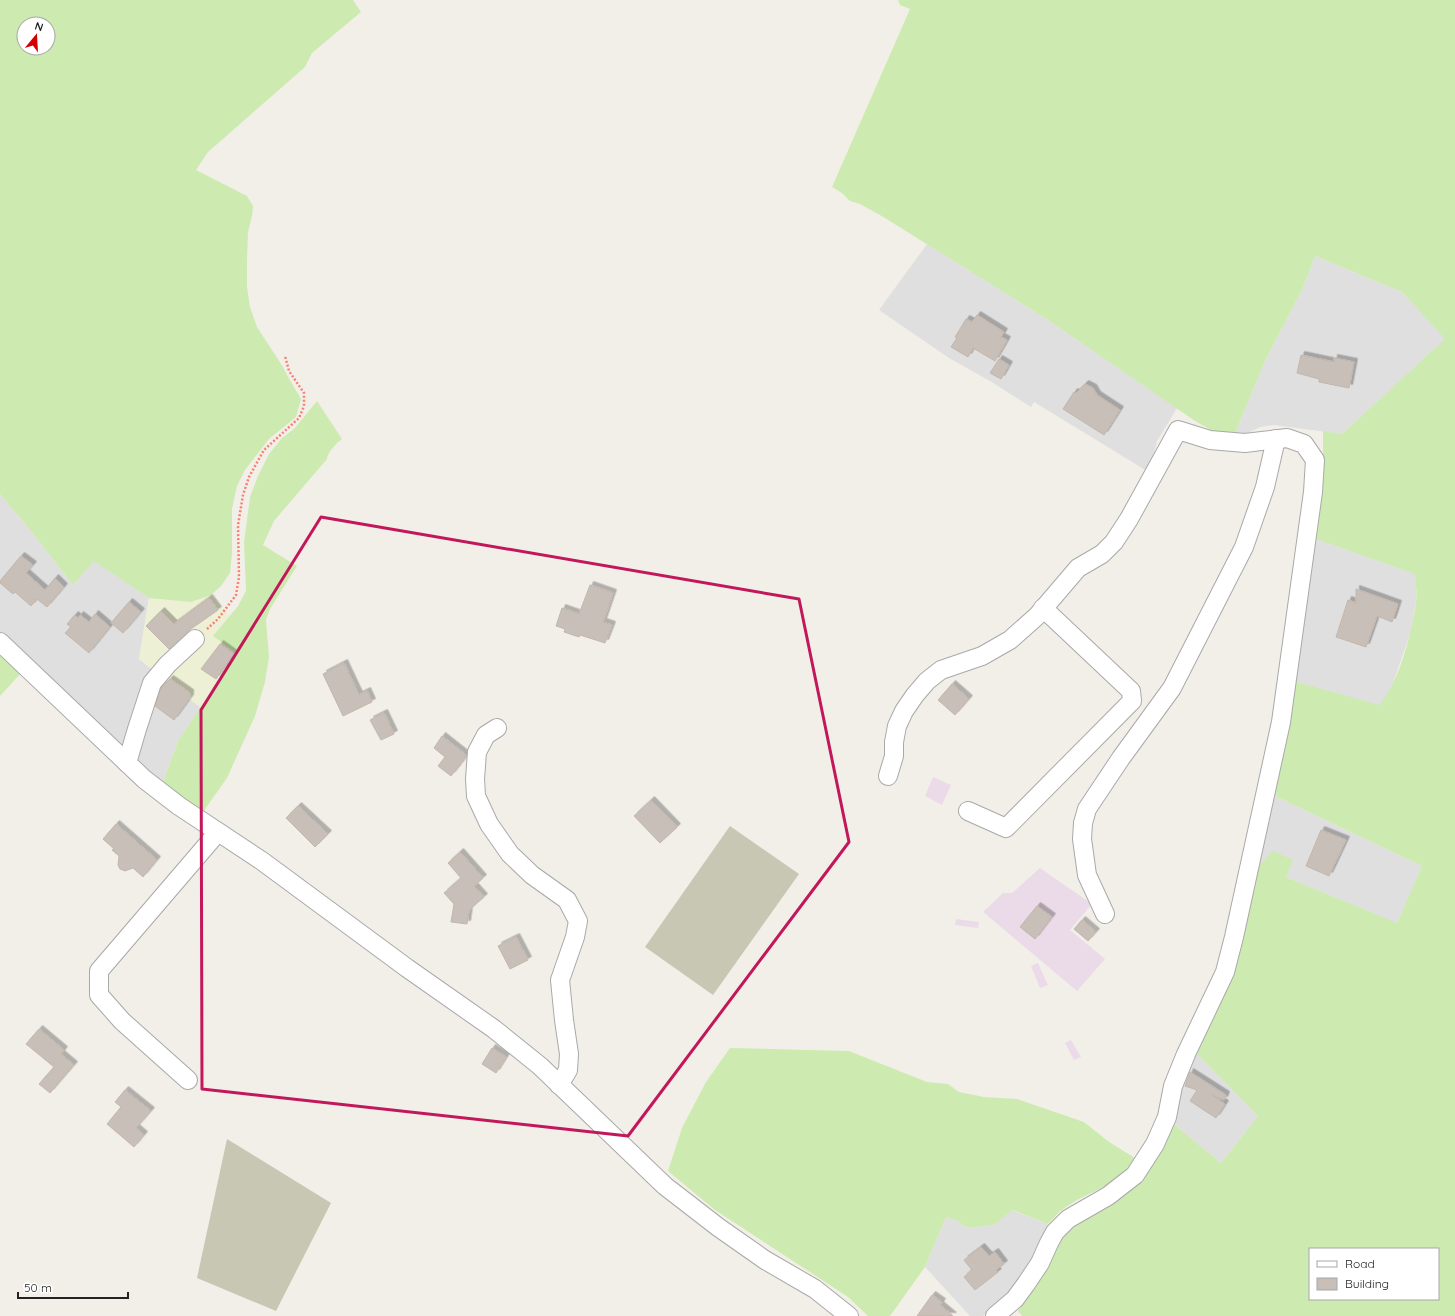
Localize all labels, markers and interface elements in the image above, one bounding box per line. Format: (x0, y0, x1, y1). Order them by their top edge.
north arrow (16, 16, 56, 56)
text: N (33, 19, 45, 34)
legend (1309, 1248, 1439, 1300)
text: Road (1345, 1256, 1375, 1271)
scale bar (18, 1274, 128, 1300)
text: Building (1345, 1276, 1389, 1291)
text: 50 m (24, 1280, 52, 1295)

